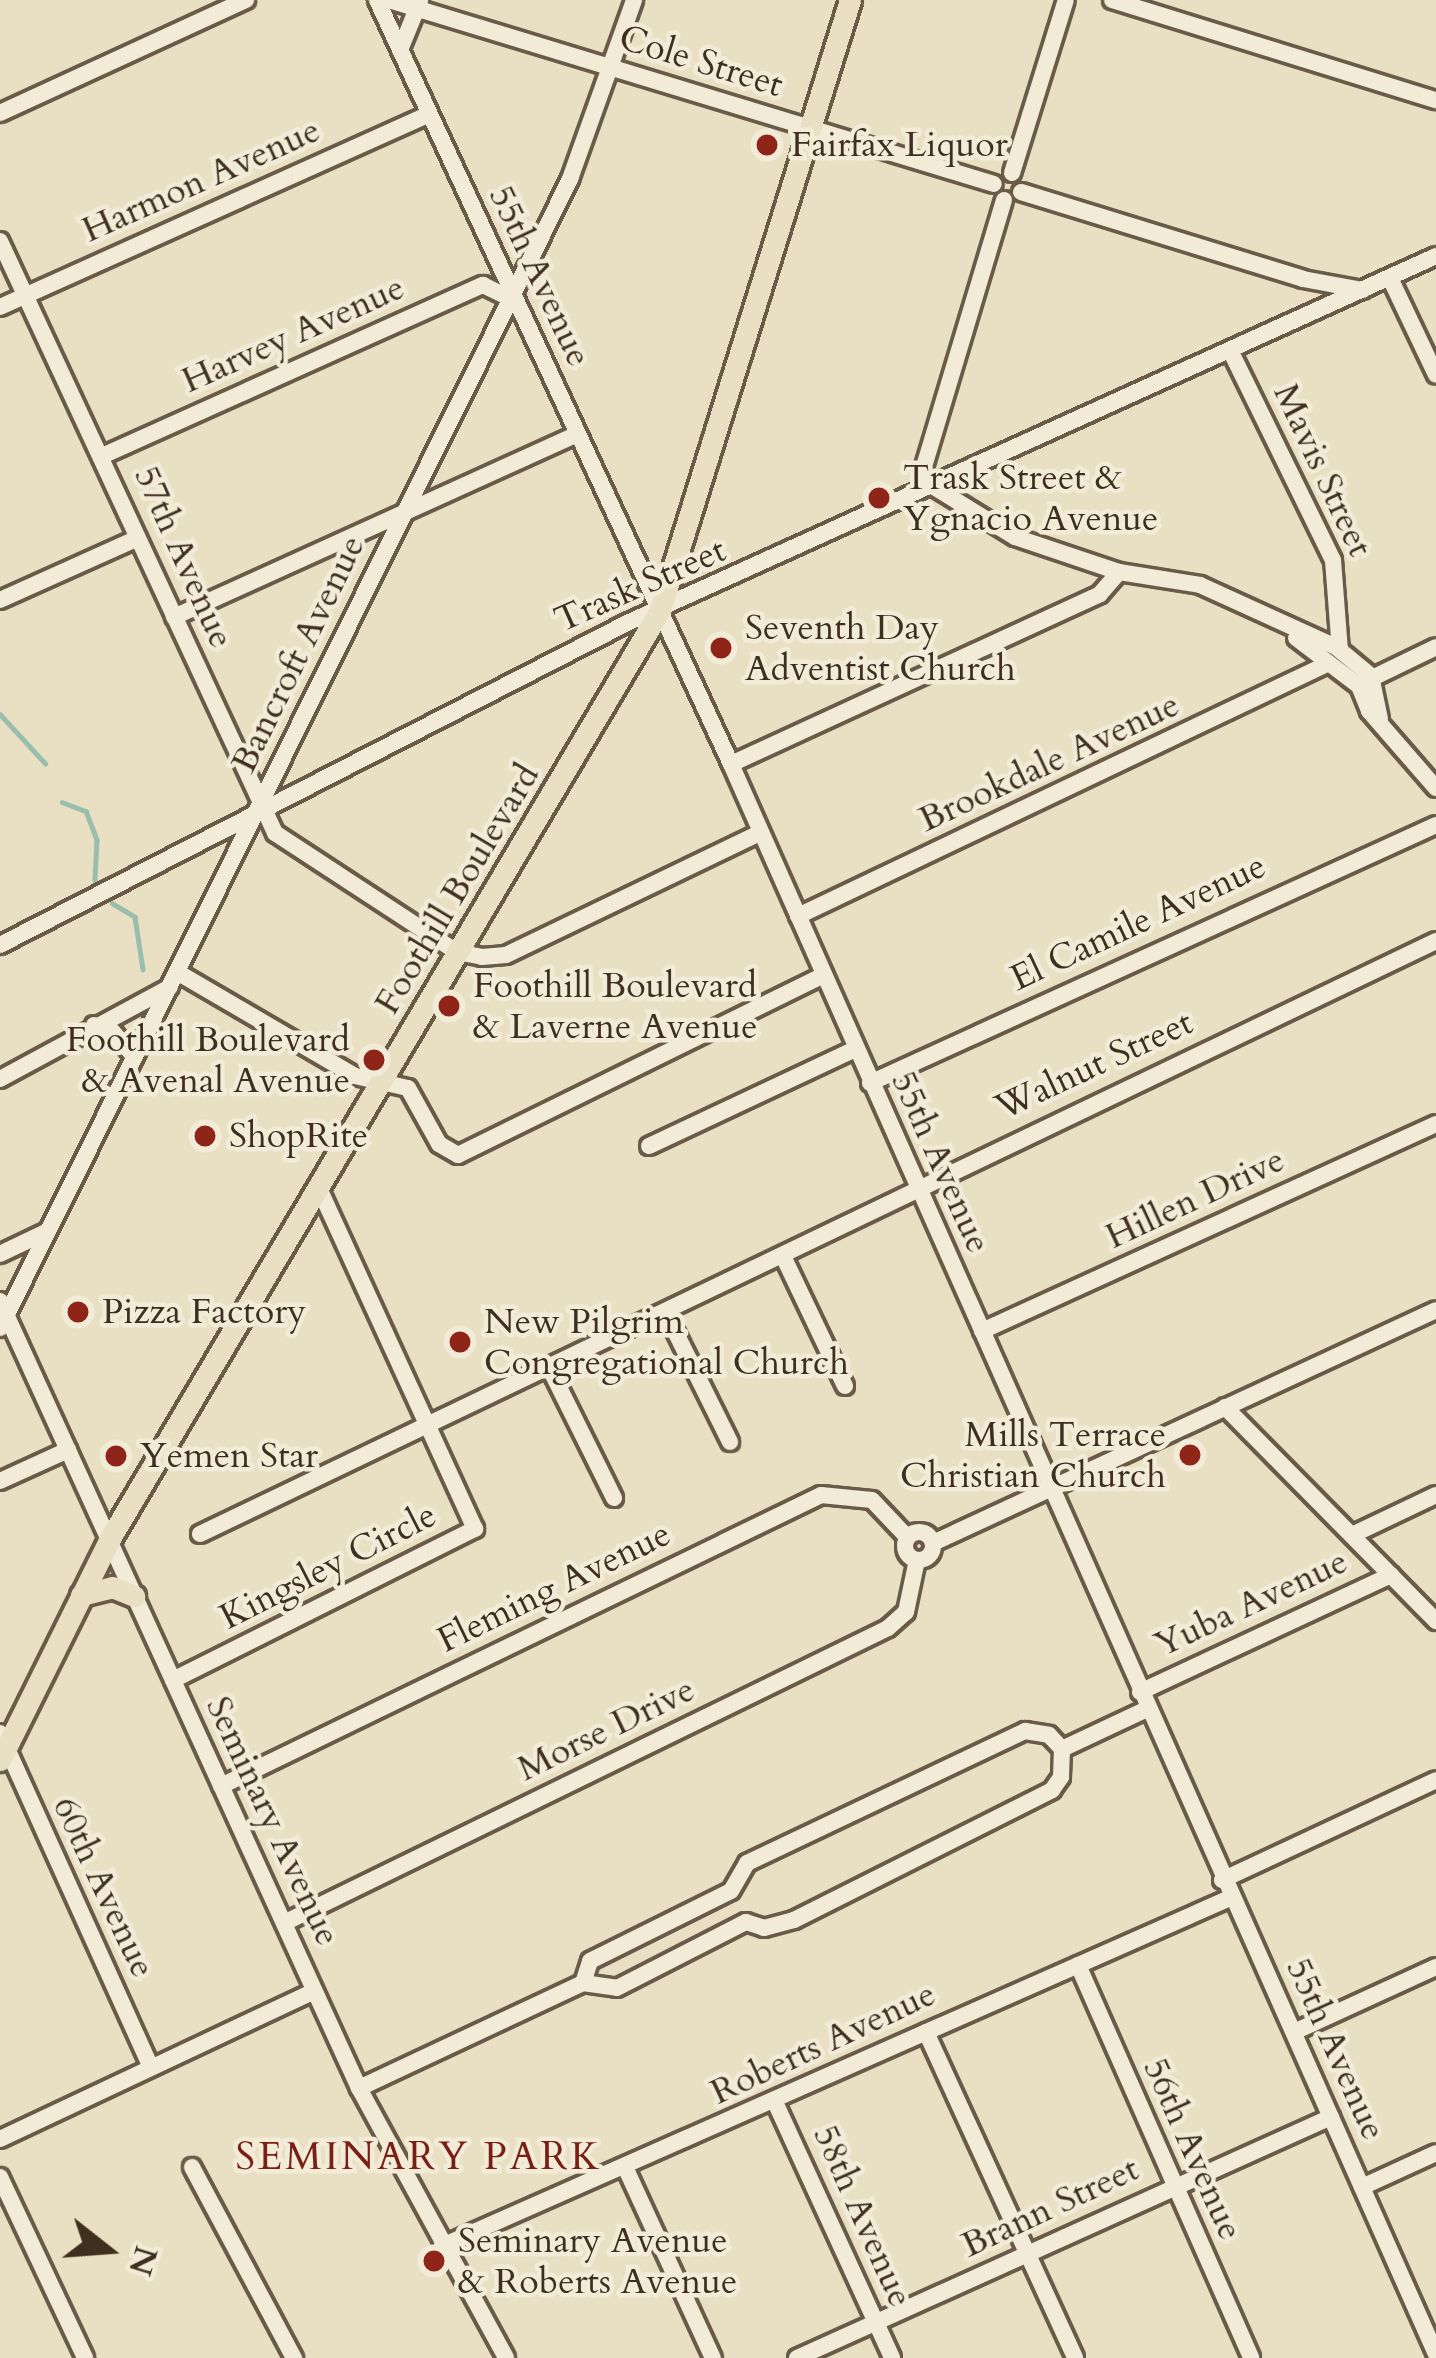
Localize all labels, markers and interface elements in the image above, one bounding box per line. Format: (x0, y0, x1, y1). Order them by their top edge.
street label: Cole Street (614, 16, 788, 106)
street label: Harmon Avenue (75, 108, 327, 252)
place label: Fairfax Liquor (791, 123, 1008, 167)
marker: Fairfax Liquor (754, 132, 780, 158)
street label: 55th Avenue (479, 179, 601, 373)
street label: Harvey Avenue (175, 266, 411, 402)
street label: Mavis Street (1264, 377, 1382, 563)
place label: Trask Street & Ygnacio Avenue (903, 455, 1158, 540)
street label: 57th Avenue (125, 459, 243, 655)
marker: Trask Street & Ygnacio Avenue (866, 485, 892, 511)
street label: Bancroft Avenue (222, 528, 374, 780)
street label: Trask Street (548, 528, 732, 642)
place label: Seventh Day Adventist Church (745, 605, 1016, 690)
marker: Seventh Day Adventist Church (708, 635, 734, 661)
street label: Brookdale Avenue (912, 683, 1186, 841)
street label: Foothill Boulevard (365, 756, 549, 1022)
street label: El Camile Avenue (1004, 844, 1272, 1000)
place label: Foothill Boulevard & Laverne Avenue (473, 963, 758, 1048)
marker: Foothill Boulevard & Laverne Avenue (436, 993, 462, 1019)
street label: Walnut Street (989, 1001, 1199, 1129)
place label: Foothill Boulevard & Avenal Avenue (66, 1017, 350, 1102)
marker: Foothill Boulevard & Avenal Avenue (361, 1047, 387, 1073)
street label: 55th Avenue (882, 1064, 1000, 1260)
place label: ShopRite (229, 1114, 368, 1158)
marker: ShopRite (192, 1123, 218, 1149)
street label: Hillen Drive (1099, 1138, 1291, 1258)
place label: Pizza Factory (102, 1290, 306, 1334)
marker: Pizza Factory (65, 1299, 91, 1325)
place label: New Pilgrim Congregational Church (484, 1299, 849, 1384)
marker: New Pilgrim Congregational Church (447, 1329, 473, 1355)
place label: Mills Terrace Christian Church (900, 1412, 1166, 1497)
place label: Yemen Star (140, 1434, 318, 1478)
marker: Mills Terrace Christian Church (1177, 1442, 1203, 1468)
marker: Yemen Star (103, 1443, 129, 1469)
street label: Kingsley Circle (213, 1493, 443, 1639)
street label: Fleming Avenue (431, 1512, 677, 1662)
street label: Yuba Avenue (1148, 1539, 1354, 1667)
street label: Morse Drive (510, 1668, 702, 1790)
street label: Seminary Avenue (196, 1690, 350, 1952)
street label: 60th Avenue (43, 1790, 165, 1984)
street label: 55th Avenue (1277, 1951, 1395, 2147)
street label: Roberts Avenue (704, 1972, 942, 2114)
street label: 56th Avenue (1134, 2051, 1252, 2247)
street label: 58th Avenue (804, 2118, 922, 2314)
district label: SEMINARY PARK (235, 2134, 603, 2180)
street label: Brann Street (955, 2147, 1145, 2267)
north arrow (48, 2190, 168, 2310)
place label: Seminary Avenue & Roberts Avenue (458, 2218, 737, 2303)
text: N (117, 2240, 169, 2281)
marker: Seminary Avenue & Roberts Avenue (421, 2248, 447, 2274)

